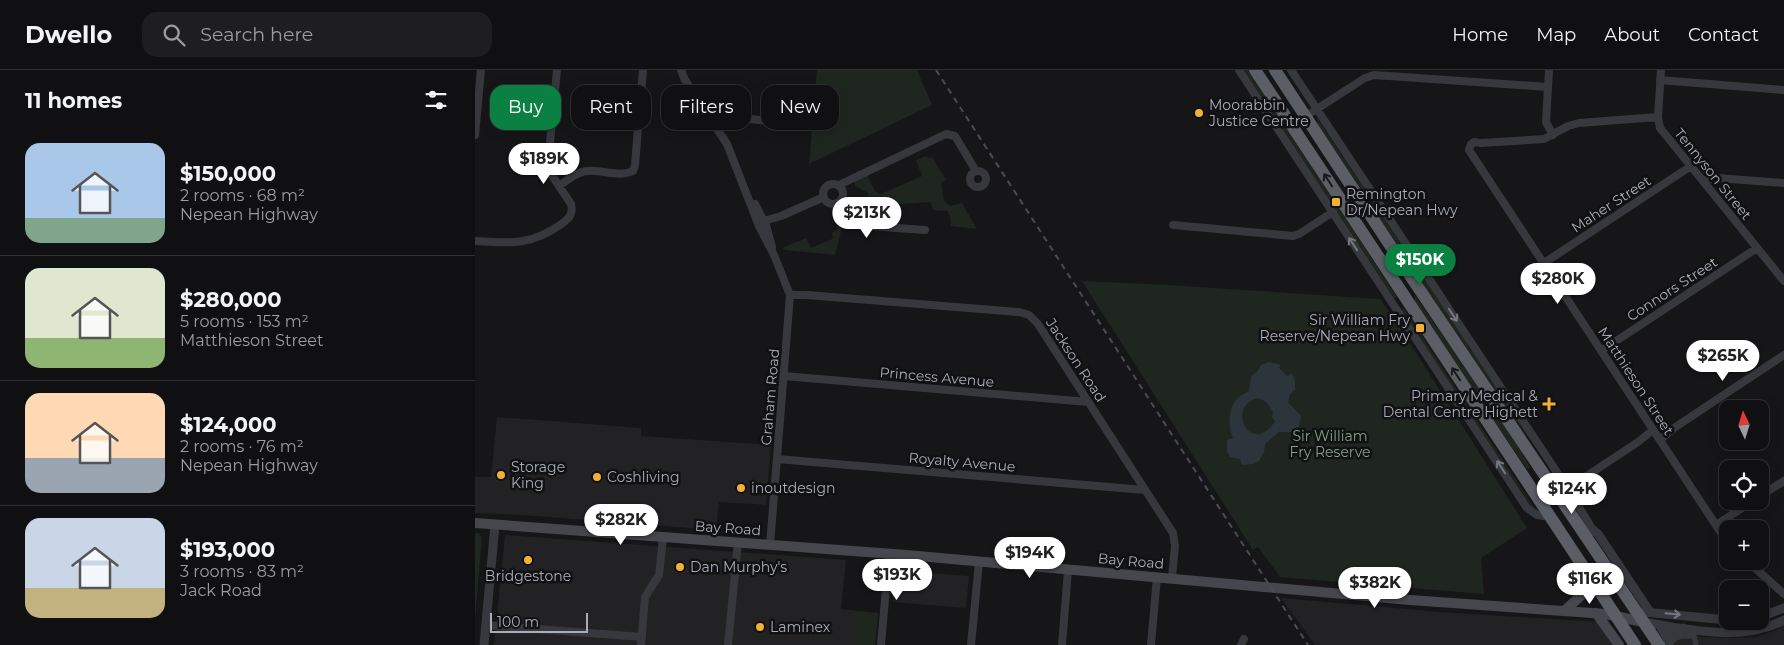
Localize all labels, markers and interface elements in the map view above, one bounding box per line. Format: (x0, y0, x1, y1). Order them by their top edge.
search box (142, 12, 492, 57)
text: Dwello (25, 20, 112, 49)
icon: search (160, 21, 188, 49)
text: Search here (200, 23, 313, 46)
text: Home (1452, 24, 1508, 46)
text: Map (1536, 24, 1576, 46)
text: About (1604, 24, 1660, 46)
text: Contact (1688, 24, 1759, 46)
chip: Buy (490, 85, 561, 130)
chip: Rent (571, 85, 651, 130)
chip: Filters (661, 85, 751, 130)
chip: New (761, 85, 839, 130)
icon: filters (422, 86, 450, 114)
text: 11 homes (25, 88, 122, 113)
place label: Moorabbin Justice Centre (1208, 96, 1309, 130)
marker: Moorabbin Justice Centre (1193, 107, 1205, 119)
street label: Tennyson Street (1670, 124, 1756, 224)
pin: $189K (509, 142, 579, 185)
text: $189K (520, 149, 568, 168)
text: $150,000 (180, 161, 276, 186)
icon: home (65, 163, 125, 223)
street label: Maher Street (1568, 171, 1654, 236)
one-way arrow (1323, 173, 1333, 187)
place label: Remington Dr/Nepean Hwy (1346, 185, 1458, 219)
text: 2 rooms · 68 m² (180, 186, 305, 205)
pin: $213K (832, 196, 902, 239)
marker: Remington Dr/Nepean Hwy (1330, 196, 1342, 208)
text: $213K (843, 203, 891, 222)
text: Nepean Highway (180, 205, 318, 224)
one-way arrow (1348, 237, 1358, 251)
pin: $150K (1385, 244, 1455, 286)
text: $150K (1396, 250, 1444, 269)
street label: Connors Street (1623, 253, 1721, 325)
pin: $280K (1523, 262, 1593, 305)
text: $280K (1532, 269, 1584, 288)
text: $280,000 (180, 287, 282, 312)
icon: home (65, 288, 125, 348)
one-way arrow (1448, 308, 1458, 322)
place label: Sir William Fry Reserve/Nepean Hwy (1260, 311, 1410, 345)
text: 5 rooms · 153 m² (180, 312, 309, 331)
street label: Jackson Road (1042, 314, 1110, 405)
marker: Sir William Fry Reserve/Nepean Hwy (1414, 322, 1426, 334)
street label: Matthieson Street (1594, 323, 1678, 439)
text: Matthieson Street (180, 331, 324, 350)
pin: $265K (1688, 340, 1758, 382)
text: $265K (1697, 346, 1749, 365)
street label: Graham Road (757, 348, 783, 446)
street label: Princess Avenue (879, 363, 995, 391)
one-way arrow (1451, 368, 1461, 382)
place label: Primary Medical & Dental Centre Highett (1383, 387, 1539, 421)
marker: Primary Medical & Dental Centre Highett (1542, 397, 1556, 411)
north arrow (1719, 400, 1769, 450)
map controls (1719, 400, 1769, 630)
text: $124,000 (180, 412, 277, 437)
icon: home (65, 413, 125, 473)
park label: Sir William Fry Reserve (1289, 427, 1371, 461)
text: 2 rooms · 76 m² (180, 437, 304, 456)
street label: Royalty Avenue (908, 448, 1016, 476)
text: Nepean Highway (180, 456, 318, 475)
place label: Storage King (511, 458, 565, 492)
one-way arrow (1496, 460, 1506, 474)
button: locate (1719, 460, 1769, 510)
place label: Coshliving (607, 468, 680, 486)
marker: Storage King (495, 469, 507, 481)
marker: Coshliving (591, 471, 603, 483)
pin: $124K (1537, 472, 1607, 515)
place label: inoutdesign (751, 479, 835, 497)
text: $124K (1548, 479, 1596, 498)
marker: inoutdesign (735, 482, 747, 494)
pin: $282K (586, 504, 656, 546)
text: $282K (595, 510, 647, 529)
street label: Bay Road (694, 517, 762, 539)
button: + (1719, 520, 1769, 570)
pin: $194K (995, 536, 1065, 579)
text: $193,000 (180, 537, 275, 562)
icon: home (65, 538, 125, 598)
text: $194K (1005, 543, 1055, 562)
street label: Bay Road (1097, 549, 1165, 573)
marker: Bridgestone (522, 554, 534, 566)
place label: Dan Murphy's (690, 558, 787, 576)
pin: $193K (862, 558, 932, 601)
marker: Dan Murphy's (674, 561, 686, 573)
text: 3 rooms · 83 m² (180, 562, 304, 581)
pin: $116K (1555, 562, 1625, 605)
text: $193K (873, 565, 921, 584)
pin: $382K (1340, 566, 1410, 609)
place label: Bridgestone (485, 567, 571, 585)
text: $116K (1568, 569, 1612, 588)
text: $382K (1349, 573, 1401, 592)
button: − (1719, 580, 1769, 630)
text: Jack Road (180, 581, 262, 600)
scale bar (490, 610, 587, 633)
one-way arrow (1665, 610, 1681, 619)
text: 100 m (497, 613, 539, 631)
place label: Laminex (770, 618, 831, 636)
marker: Laminex (754, 621, 766, 633)

